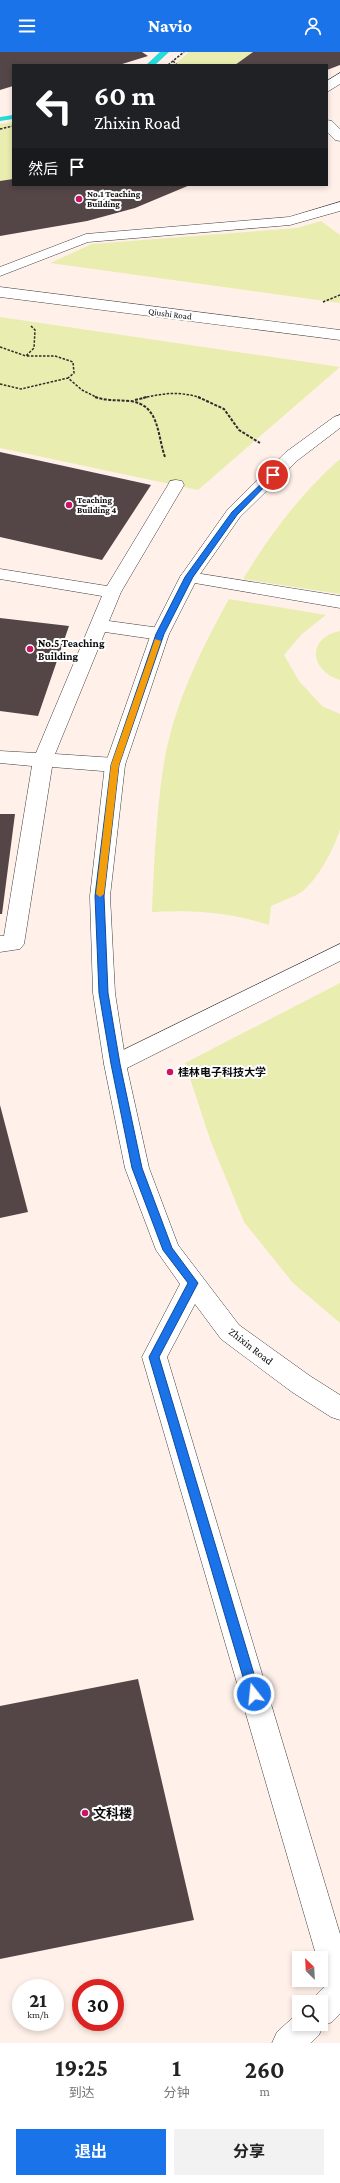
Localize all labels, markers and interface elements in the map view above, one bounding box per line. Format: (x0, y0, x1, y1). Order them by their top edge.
icon: menu (16, 15, 38, 37)
icon: person (302, 15, 324, 37)
text: Navio (148, 16, 192, 36)
icon: left (28, 80, 80, 132)
text: 60 m (94, 80, 155, 111)
text: Zhixin Road (94, 113, 180, 133)
icon: arrive (66, 156, 88, 178)
text: 然后 (28, 161, 58, 177)
place label: No.1 Teaching Building (87, 189, 141, 209)
marker: No.1 Teaching Building (74, 194, 84, 204)
street label: Qiushi Road (148, 306, 193, 322)
pin (256, 458, 290, 492)
icon: arrive (262, 464, 284, 486)
place label: Teaching Building 4 (77, 495, 117, 515)
marker: Teaching Building 4 (64, 500, 74, 510)
place label: No.5 Teaching Building (38, 637, 105, 662)
marker: No.5 Teaching Building (25, 644, 35, 654)
place label: 桂林电子科技大学 (178, 1066, 266, 1078)
marker: 桂林电子科技大学 (165, 1067, 175, 1077)
street label: Zhixin Road (226, 1325, 276, 1367)
position arrow (233, 1673, 275, 1715)
place label: 文科楼 (93, 1806, 132, 1821)
marker: 文科楼 (80, 1808, 90, 1818)
north arrow (292, 1951, 328, 1987)
map controls (292, 1951, 328, 2031)
speed limit sign: 30 (72, 1979, 124, 2031)
text: 21 (29, 1989, 47, 2011)
button: search (292, 1995, 328, 2031)
text: km/h (27, 2009, 49, 2020)
text: 19:25 (55, 2054, 108, 2081)
text: 1 (172, 2054, 181, 2081)
text: 260 (245, 2056, 285, 2083)
text: m (259, 2084, 270, 2099)
text: 到达 (69, 2085, 95, 2100)
text: 分钟 (163, 2085, 189, 2100)
button: 退出 (16, 2129, 166, 2175)
button: 分享 (174, 2129, 324, 2175)

